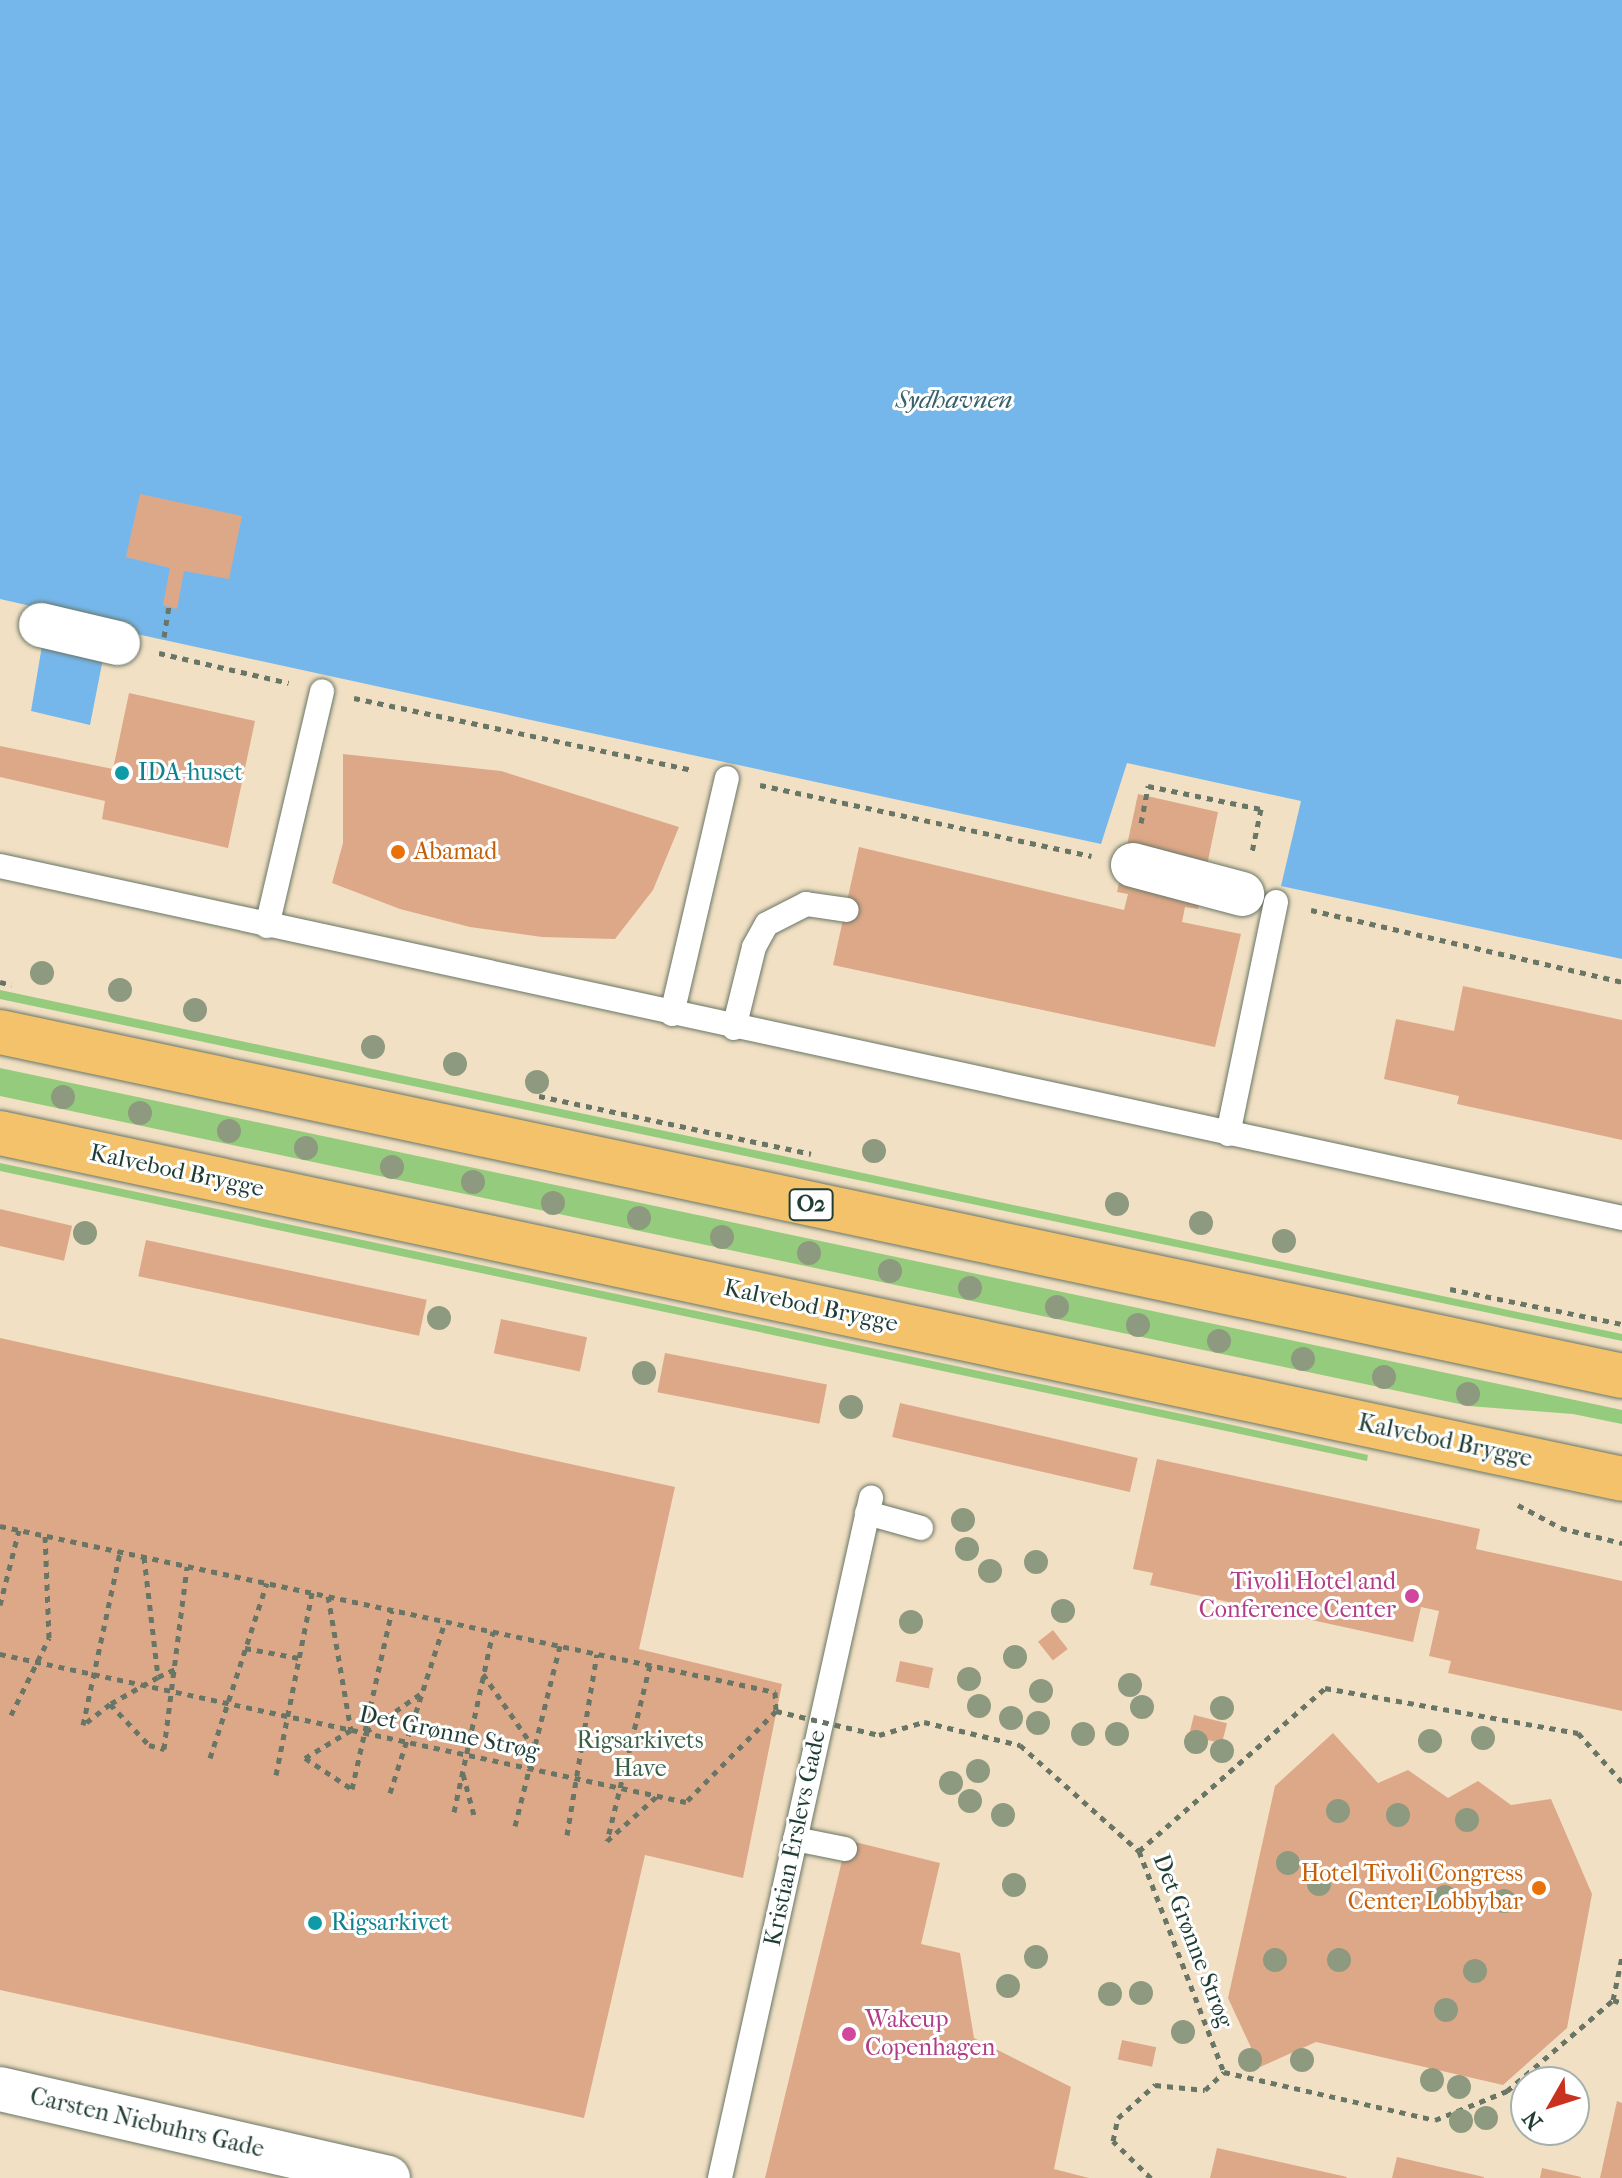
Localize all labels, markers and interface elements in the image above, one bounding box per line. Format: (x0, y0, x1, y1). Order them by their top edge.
water label: Sydhavnen (895, 384, 1013, 416)
place label: IDA-huset (138, 759, 243, 787)
marker: IDA-huset (113, 764, 131, 782)
place label: Abamad (414, 838, 497, 866)
marker: Abamad (389, 843, 407, 861)
street label: Kalvebod Brygge (87, 1138, 267, 1204)
road number: O2 (787, 1187, 835, 1223)
street label: Kalvebod Brygge (721, 1273, 901, 1339)
street label: Kalvebod Brygge (1355, 1408, 1535, 1474)
place label: Tivoli Hotel and Conference Center (1199, 1568, 1396, 1624)
marker: Tivoli Hotel and Conference Center (1403, 1587, 1421, 1605)
street label: Det Grønne Strøg (356, 1700, 542, 1766)
park label: Rigsarkivets Have (576, 1727, 704, 1783)
street label: Kristian Erslevs Gade (758, 1727, 832, 1949)
street label: Det Grønne Strøg (1147, 1850, 1239, 2032)
place label: Hotel Tivoli Congress Center Lobbybar (1301, 1860, 1523, 1916)
marker: Hotel Tivoli Congress Center Lobbybar (1530, 1879, 1548, 1897)
place label: Rigsarkivet (331, 1909, 449, 1937)
marker: Rigsarkivet (306, 1914, 324, 1932)
place label: Wakeup Copenhagen (865, 2006, 995, 2062)
marker: Wakeup Copenhagen (840, 2025, 858, 2043)
north arrow (1510, 2066, 1590, 2146)
street label: Carsten Niebuhrs Gade (27, 2082, 267, 2164)
text: N (1518, 2105, 1548, 2135)

